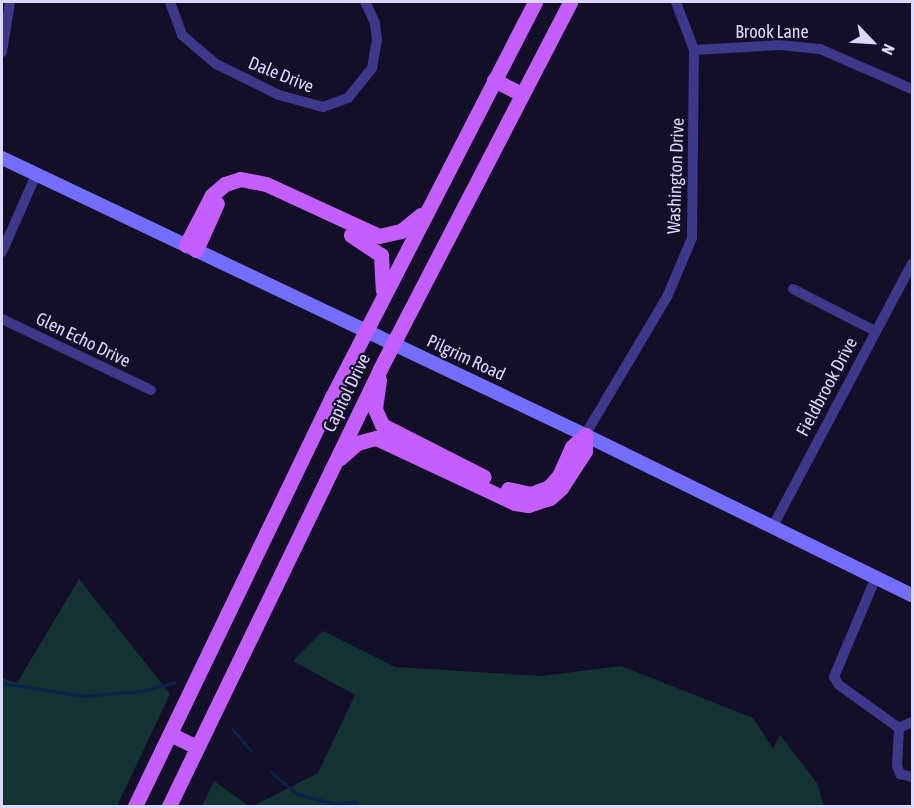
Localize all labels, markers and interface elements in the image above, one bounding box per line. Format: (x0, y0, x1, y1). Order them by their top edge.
north arrow (842, 12, 902, 72)
street label: Brook Lane (735, 21, 809, 43)
text: N (878, 42, 898, 58)
street label: Dale Drive (245, 52, 317, 98)
street label: Washington Drive (663, 118, 689, 234)
street label: Glen Echo Drive (32, 308, 134, 372)
street label: Pilgrim Road (423, 330, 509, 386)
street label: Fieldbrook Drive (792, 334, 862, 440)
street label: Capitol Drive (319, 350, 375, 436)

